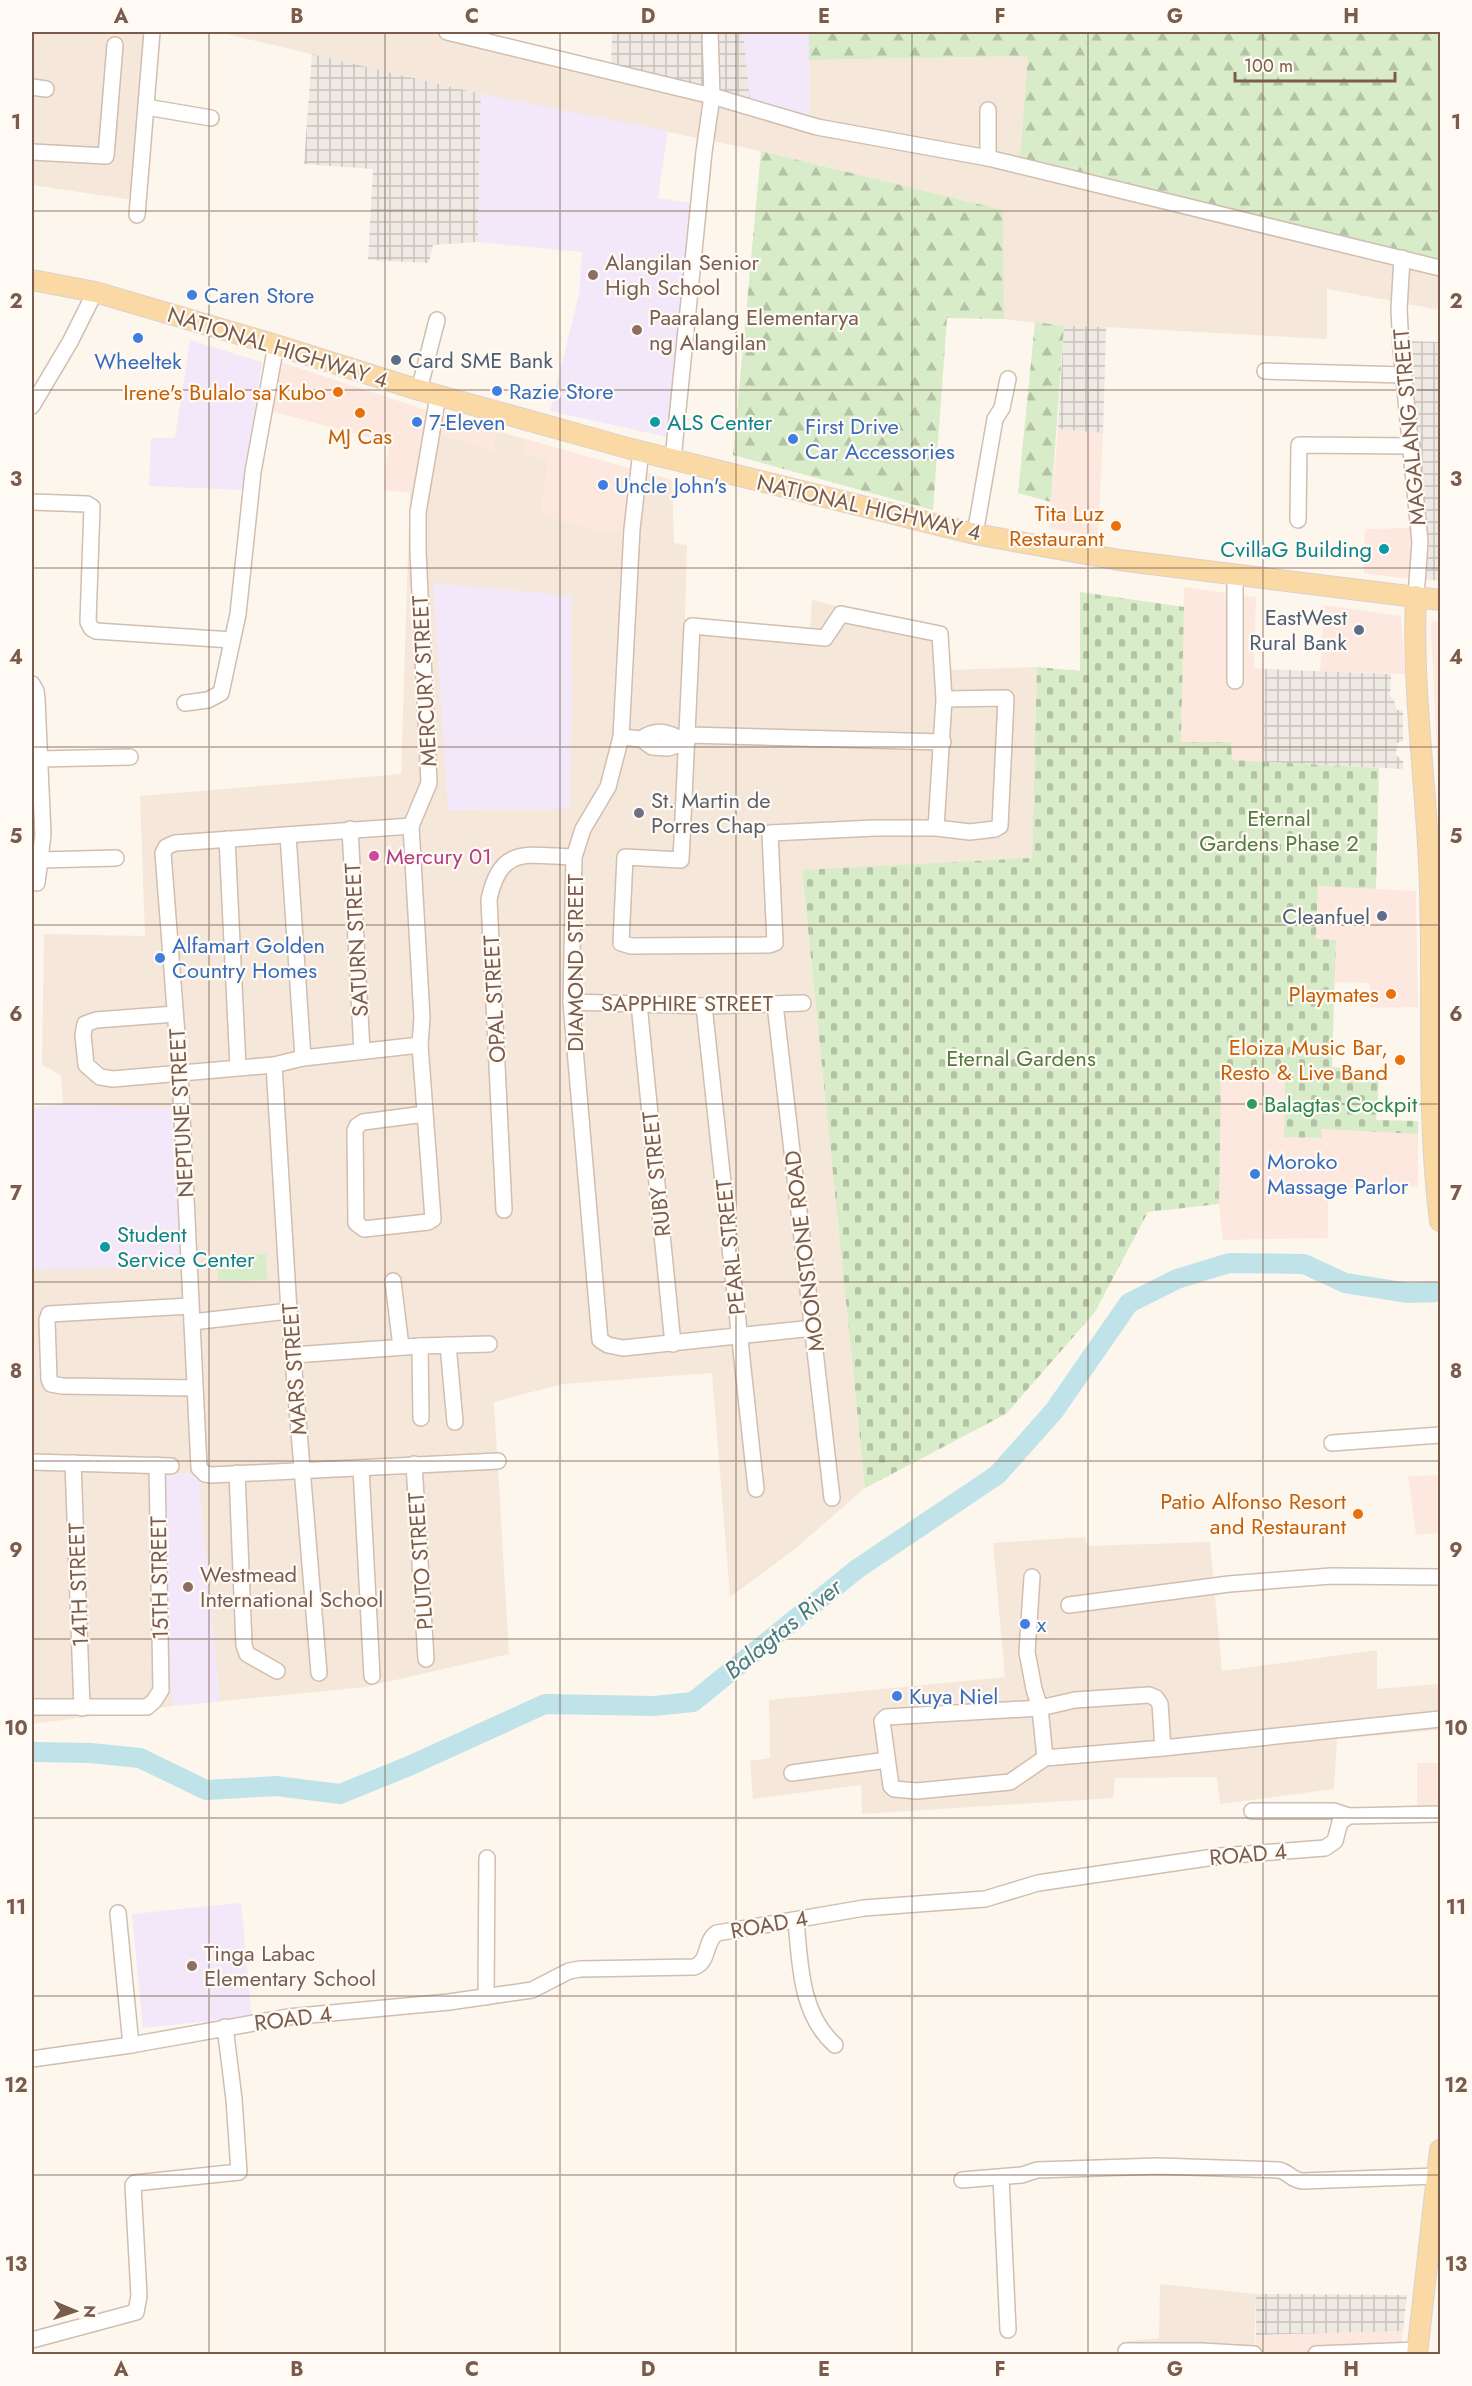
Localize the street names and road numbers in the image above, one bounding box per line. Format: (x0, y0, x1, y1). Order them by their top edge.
street label: NATIONAL HIGHWAY 4 (164, 298, 392, 396)
street label: MAGALANG STREET (1384, 327, 1434, 527)
street label: NATIONAL HIGHWAY 4 (754, 466, 984, 548)
street label: MERCURY STREET (403, 594, 444, 767)
street label: SATURN STREET (336, 861, 376, 1018)
street label: DIAMOND STREET (559, 873, 591, 1052)
street label: OPAL STREET (475, 934, 513, 1064)
street label: SAPPHIRE STREET (601, 987, 774, 1019)
street label: NEPTUNE STREET (161, 1027, 201, 1198)
street label: RUBY STREET (633, 1109, 678, 1238)
street label: MOONSTONE ROAD (776, 1149, 832, 1353)
street label: PEARL STREET (707, 1177, 753, 1317)
street label: MARS STREET (273, 1301, 315, 1436)
street label: PLUTO STREET (399, 1490, 441, 1631)
street label: 15TH STREET (142, 1515, 176, 1640)
street label: 14TH STREET (60, 1522, 96, 1648)
street label: ROAD 4 (1208, 1835, 1288, 1873)
street label: ROAD 4 (728, 1901, 810, 1947)
street label: ROAD 4 (252, 1997, 334, 2039)

